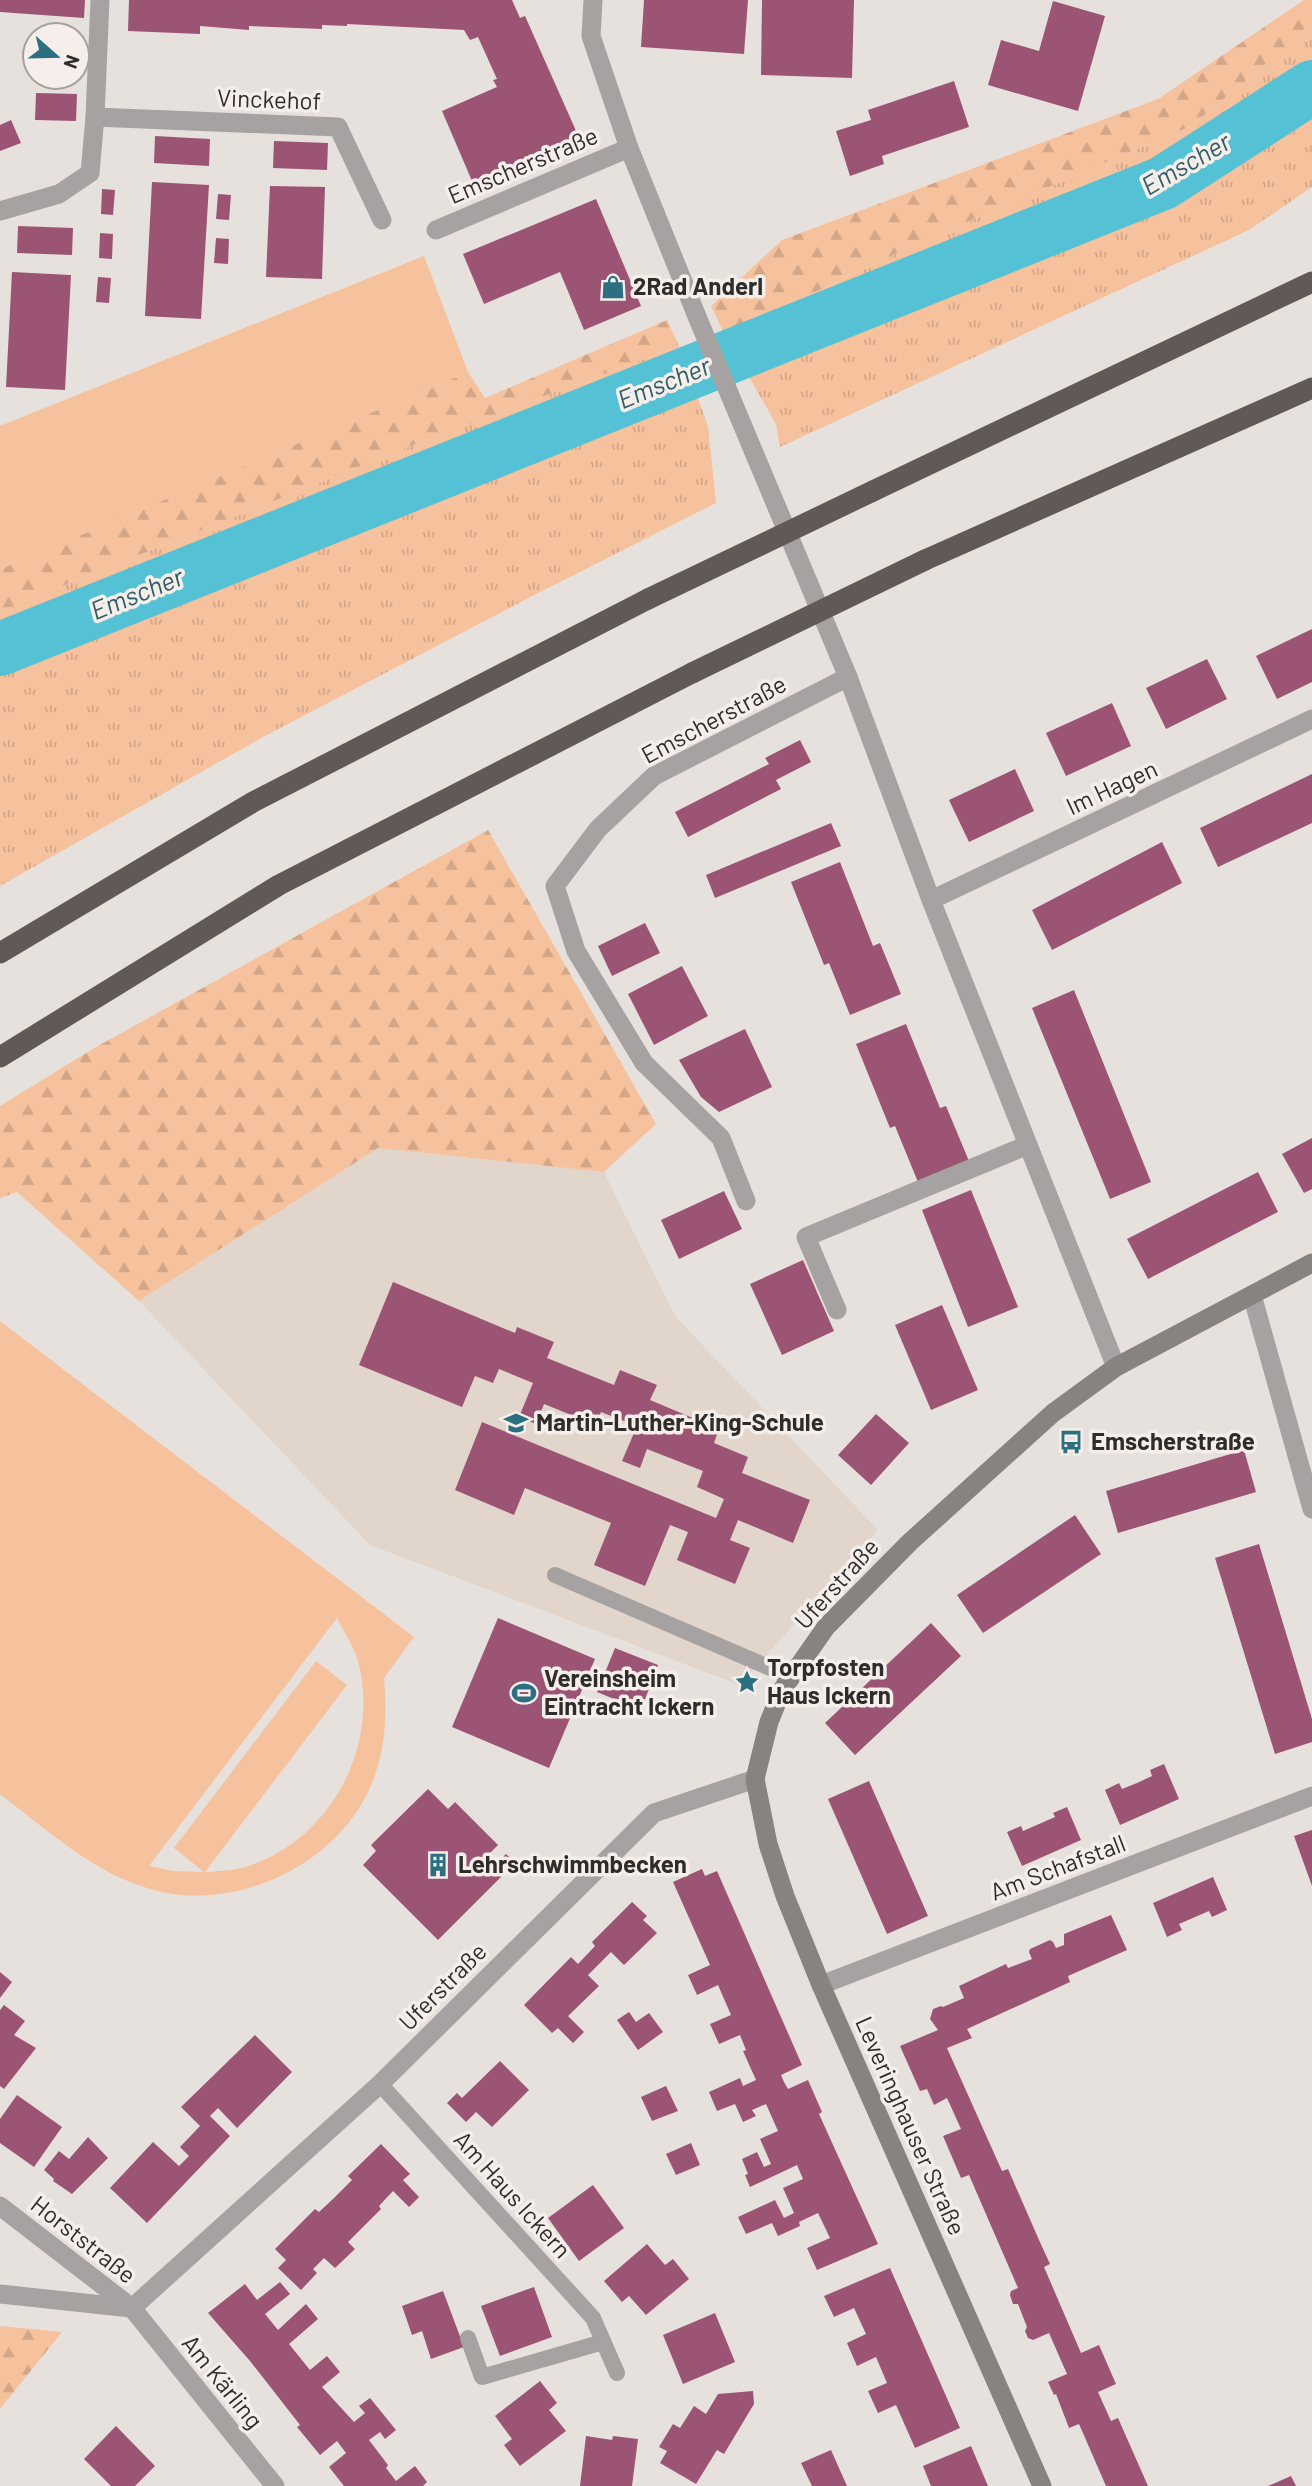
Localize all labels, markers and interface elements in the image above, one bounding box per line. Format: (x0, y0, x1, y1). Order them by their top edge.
north arrow (21, 21, 91, 91)
text: N (59, 52, 85, 72)
street label: Vinckehof (217, 82, 322, 115)
street label: Emscherstraße (443, 120, 602, 209)
water label: Emscher (1135, 125, 1236, 200)
place label: 2Rad Anderl (633, 271, 763, 300)
shop icon: 2Rad Anderl (599, 273, 627, 301)
water label: Emscher (612, 349, 715, 414)
water label: Emscher (85, 560, 188, 625)
street label: Emscherstraße (636, 668, 791, 769)
street label: Im Hagen (1061, 753, 1162, 820)
place label: Martin-Luther-King-Schule (536, 1407, 824, 1436)
school or university icon: Martin-Luther-King-Schule (502, 1409, 530, 1437)
place label: Emscherstraße (1091, 1426, 1255, 1455)
bus stop icon: Emscherstraße (1057, 1428, 1085, 1456)
street label: Uferstraße (788, 1532, 884, 1634)
place label: Torpfosten Haus Ickern (767, 1652, 891, 1709)
place label: Vereinsheim Eintracht Ickern (544, 1663, 714, 1720)
place icon: Torpfosten Haus Ickern (733, 1668, 761, 1696)
sports icon: Vereinsheim Eintracht Ickern (510, 1679, 538, 1707)
street label: Am Schafstall (986, 1828, 1129, 1906)
place label: Lehrschwimmbecken (458, 1849, 687, 1878)
building icon: Lehrschwimmbecken (424, 1851, 452, 1879)
street label: Uferstraße (392, 1936, 492, 2036)
street label: Leveringhauser Straße (850, 2012, 973, 2239)
street label: Am Haus Ickern (448, 2124, 578, 2264)
street label: Horststraße (26, 2189, 142, 2289)
street label: Am Kärling (177, 2328, 270, 2434)

